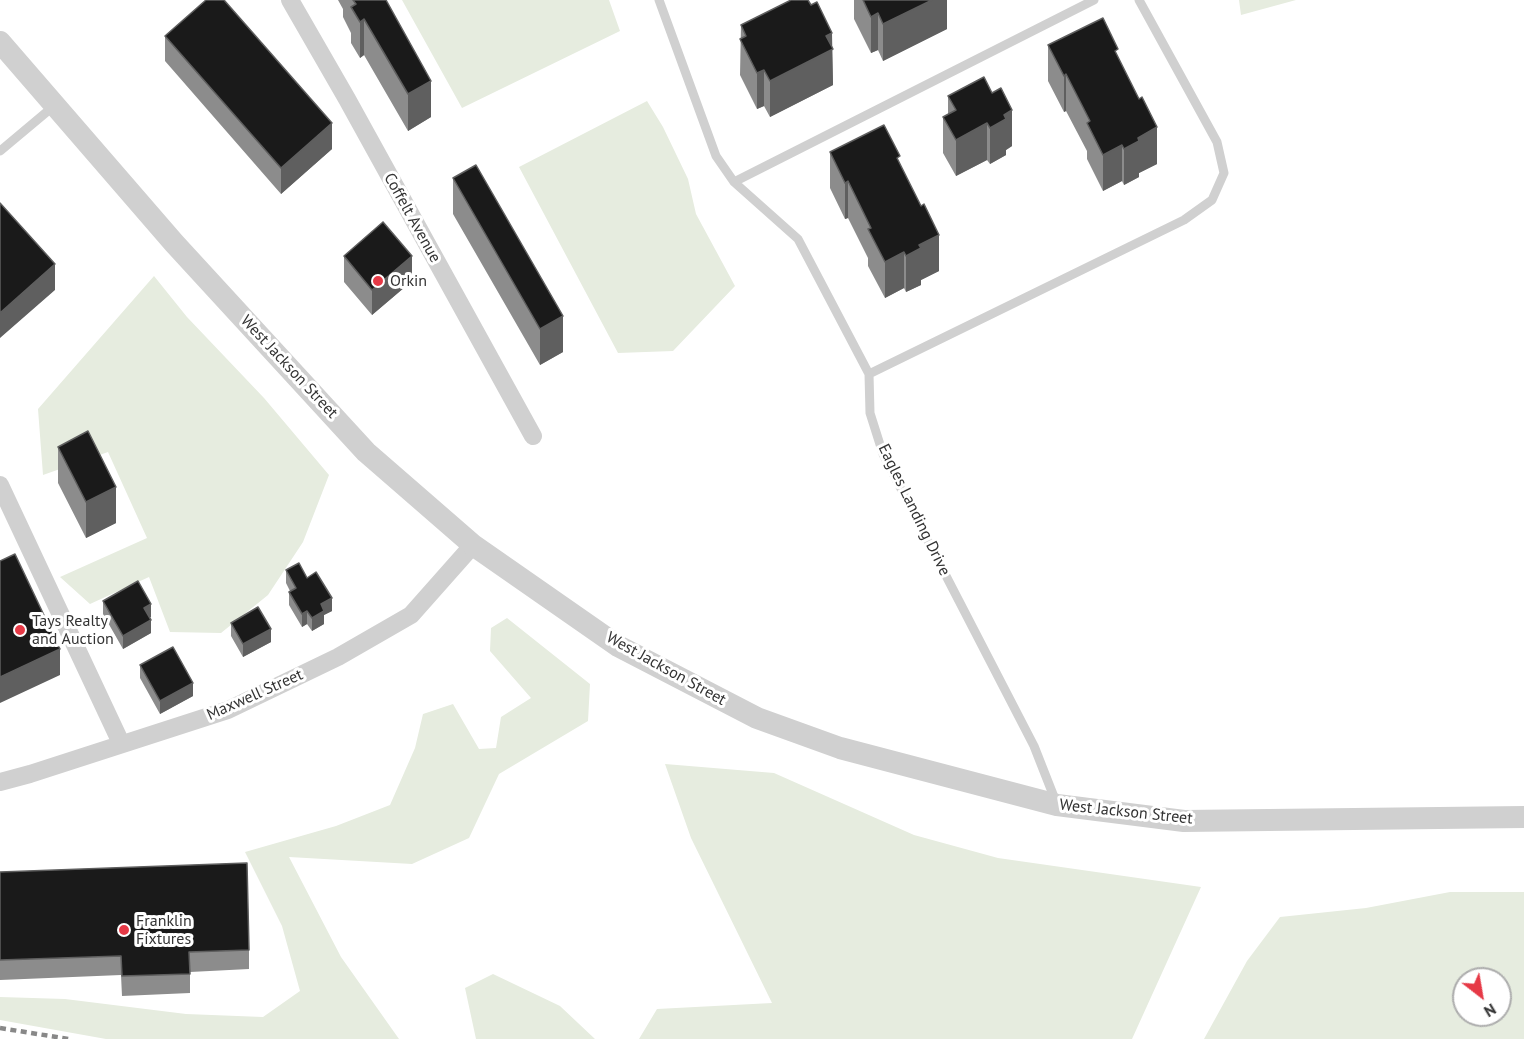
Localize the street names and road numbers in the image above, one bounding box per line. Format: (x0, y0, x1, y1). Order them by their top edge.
street label: Coffelt Avenue (379, 170, 445, 266)
street label: West Jackson Street (236, 312, 342, 422)
street label: Eagles Landing Drive (874, 441, 954, 579)
street label: West Jackson Street (603, 628, 729, 710)
street label: Maxwell Street (204, 665, 306, 725)
street label: West Jackson Street (1058, 795, 1194, 829)

